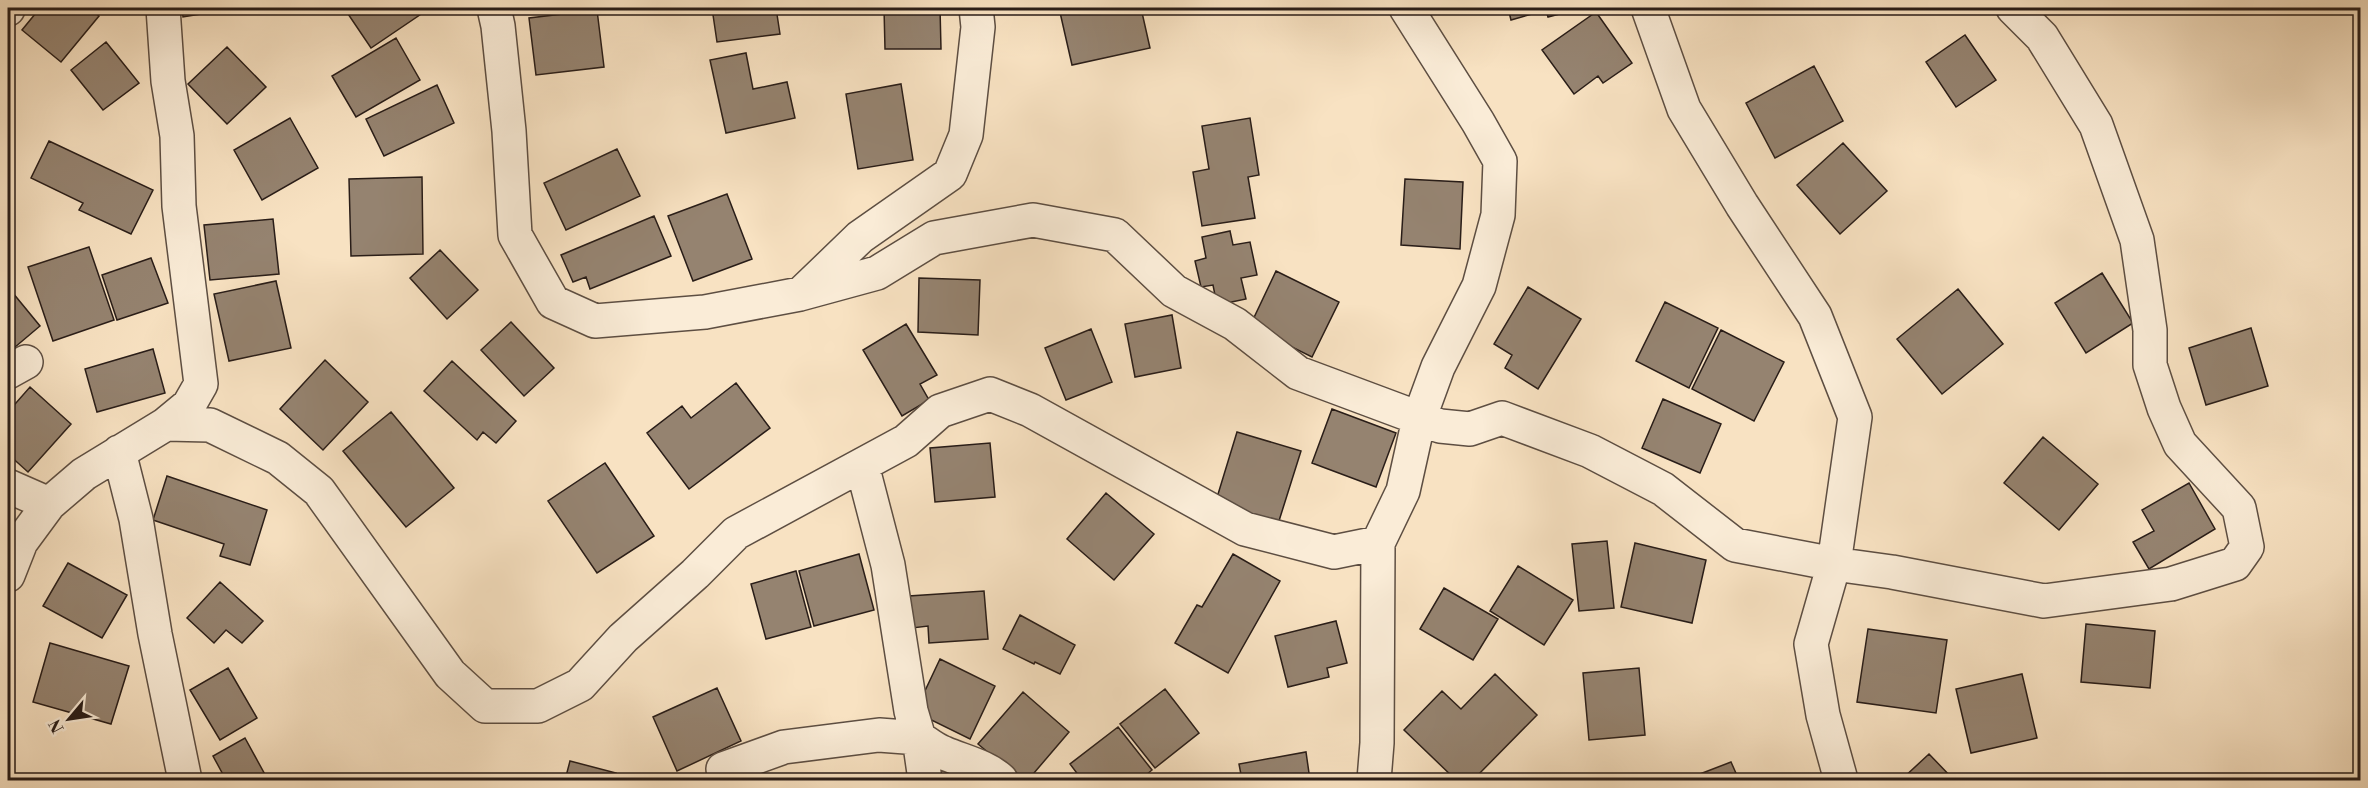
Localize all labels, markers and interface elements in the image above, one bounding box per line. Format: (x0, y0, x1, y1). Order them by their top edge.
north arrow (39, 689, 99, 749)
text: N (45, 715, 69, 736)

